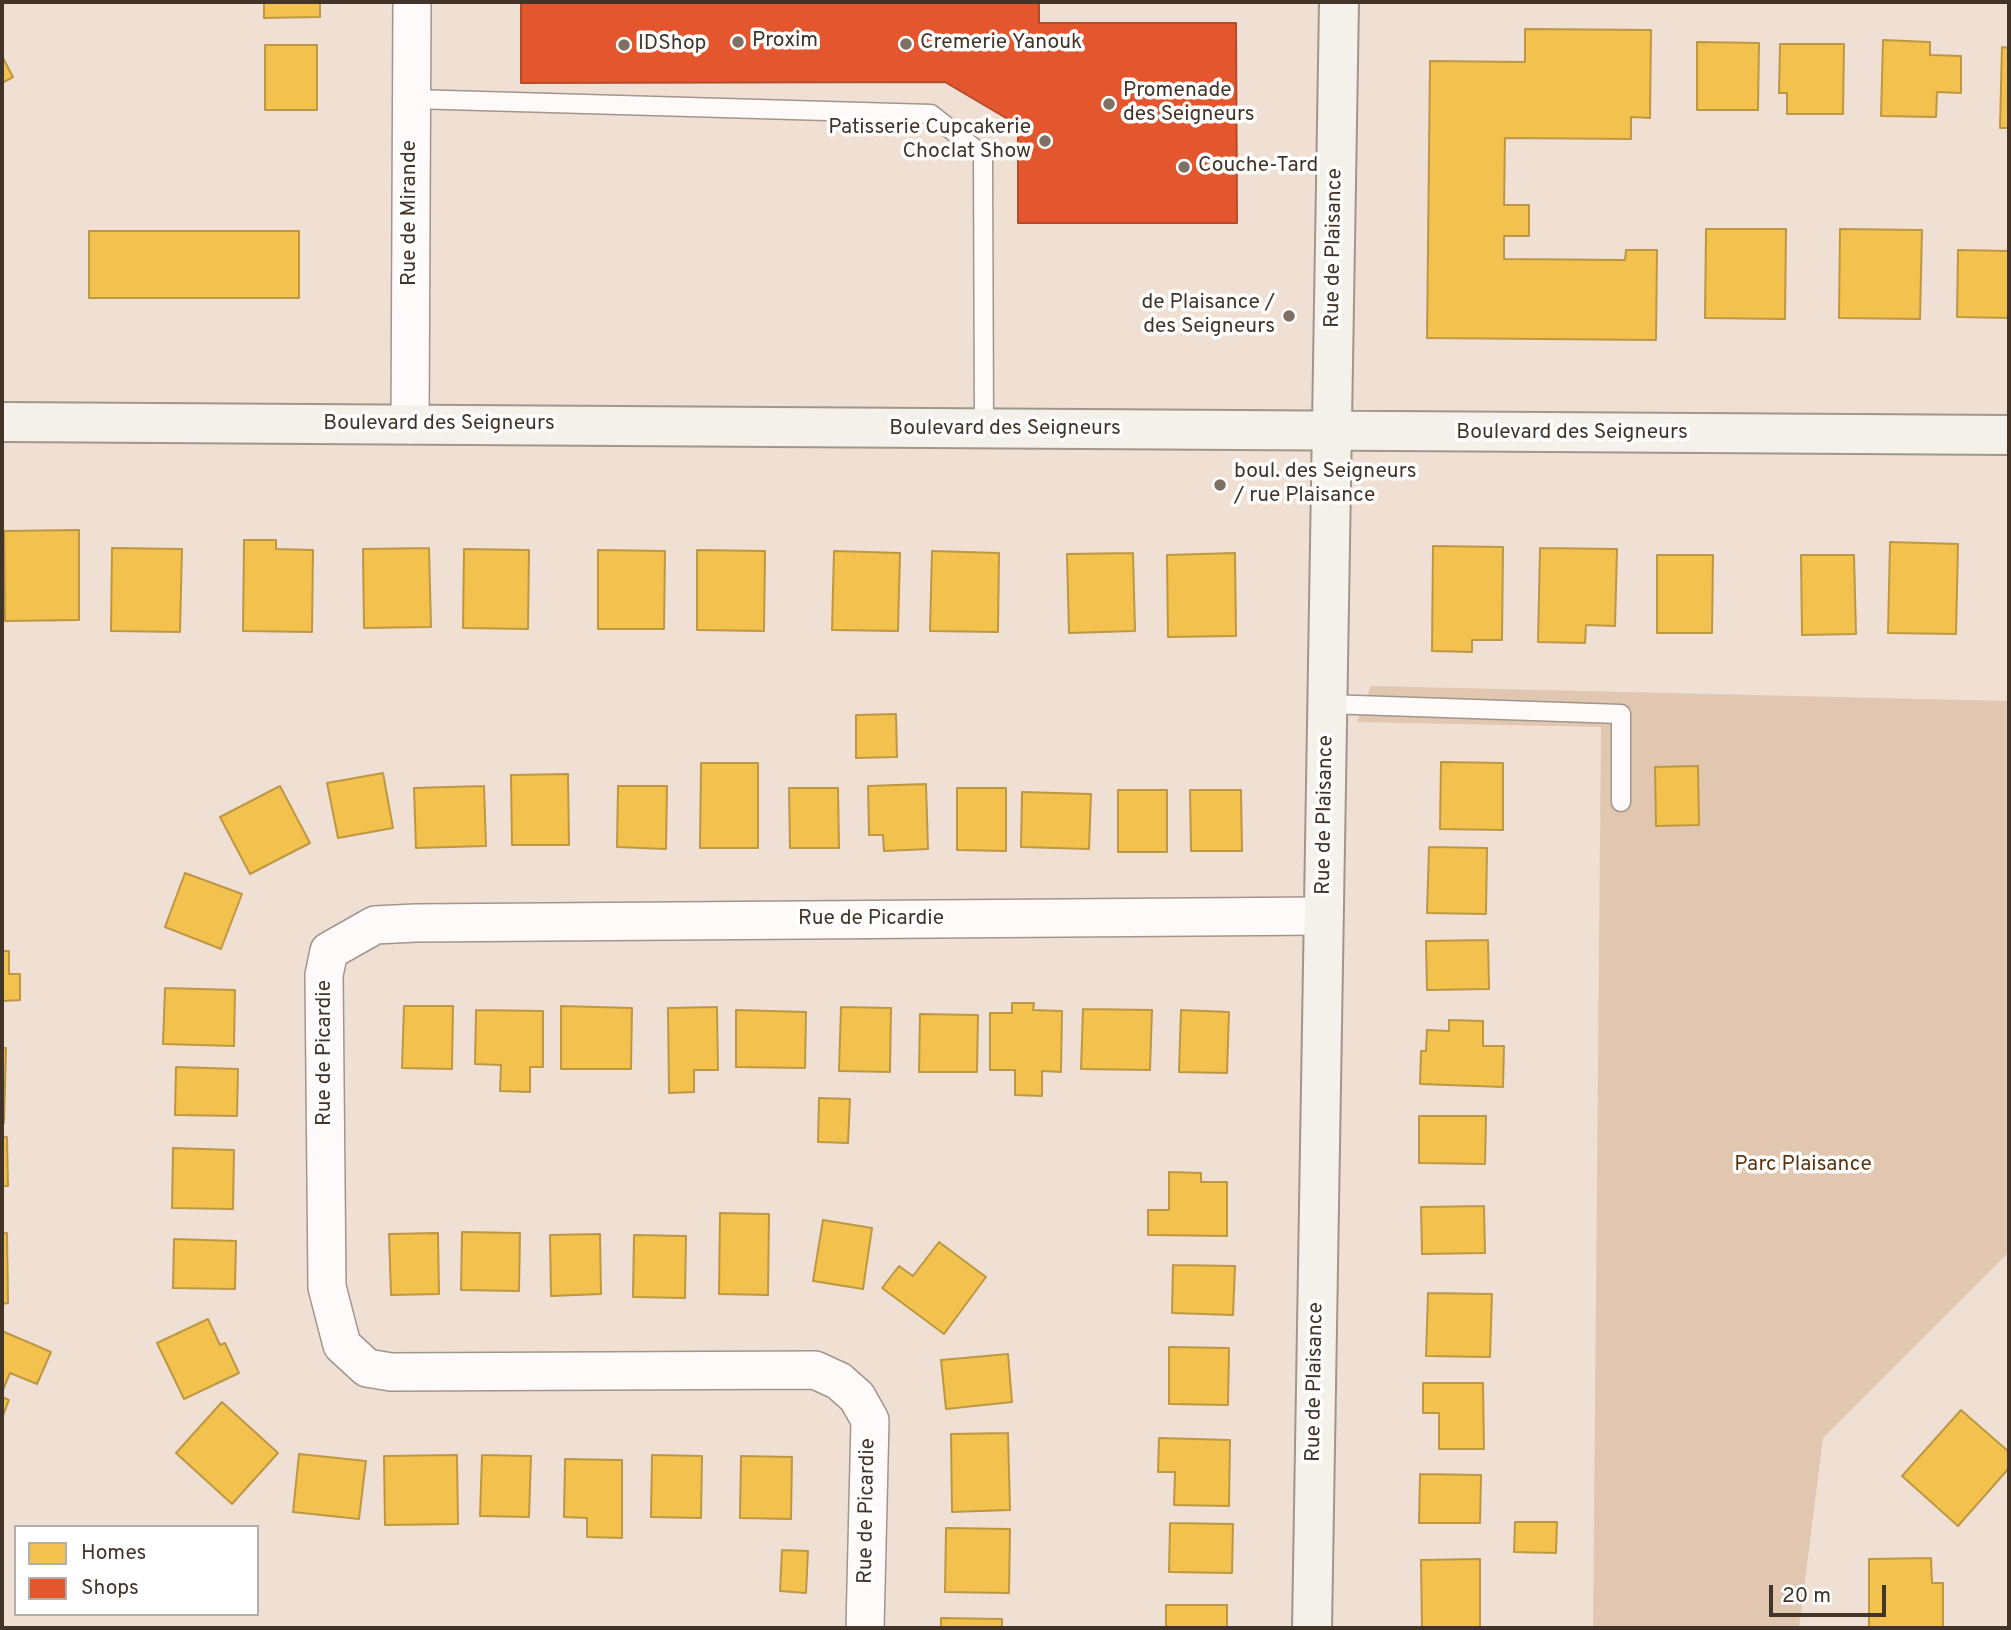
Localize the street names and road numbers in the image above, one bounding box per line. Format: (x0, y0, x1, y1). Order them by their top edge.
street label: Rue de Mirande (398, 140, 424, 286)
street label: Rue de Plaisance (1321, 168, 1349, 328)
street label: Boulevard des Seigneurs (323, 412, 555, 438)
street label: Boulevard des Seigneurs (889, 417, 1121, 443)
street label: Boulevard des Seigneurs (1456, 421, 1688, 447)
street label: Rue de Plaisance (1312, 735, 1340, 895)
street label: Rue de Picardie (798, 907, 944, 933)
street label: Rue de Picardie (313, 980, 339, 1126)
street label: Rue de Plaisance (1302, 1302, 1330, 1462)
street label: Rue de Picardie (854, 1438, 882, 1584)

